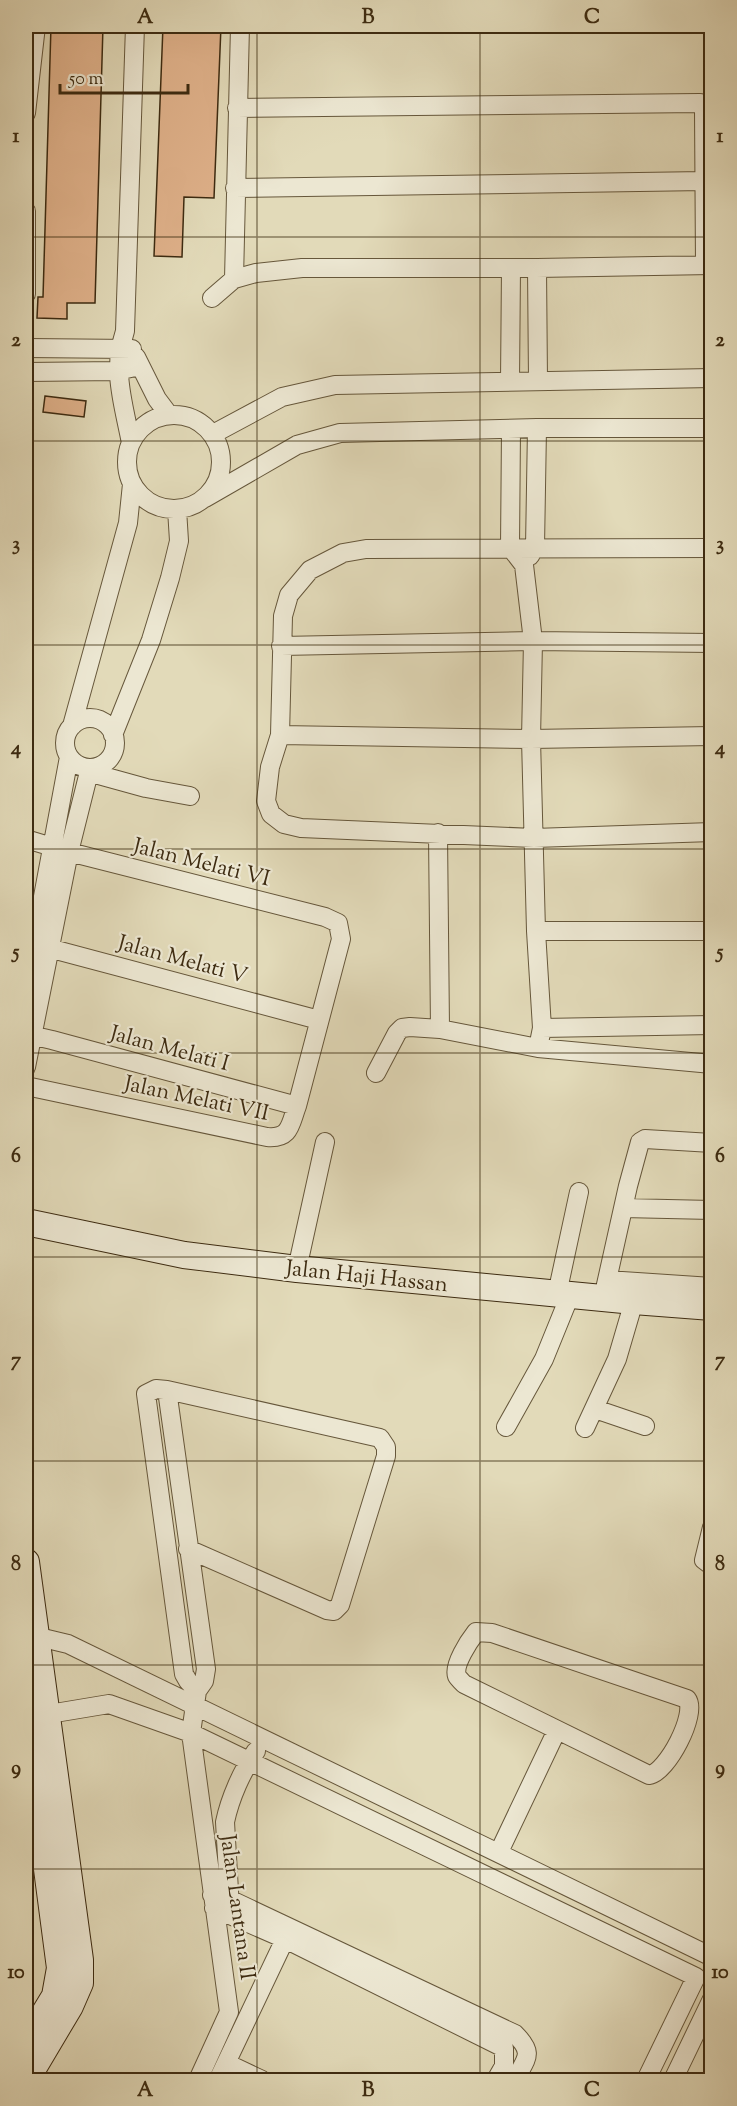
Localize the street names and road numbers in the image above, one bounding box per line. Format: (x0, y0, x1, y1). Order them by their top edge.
street label: Jalan Melati VI (129, 831, 273, 896)
street label: Jalan Melati V (113, 928, 251, 994)
street label: Jalan Melati I (105, 1018, 232, 1081)
street label: Jalan Melati VII (120, 1069, 272, 1131)
street label: Jalan Haji Hassan (283, 1253, 449, 1302)
street label: Jalan Lantana II (210, 1832, 262, 1982)

